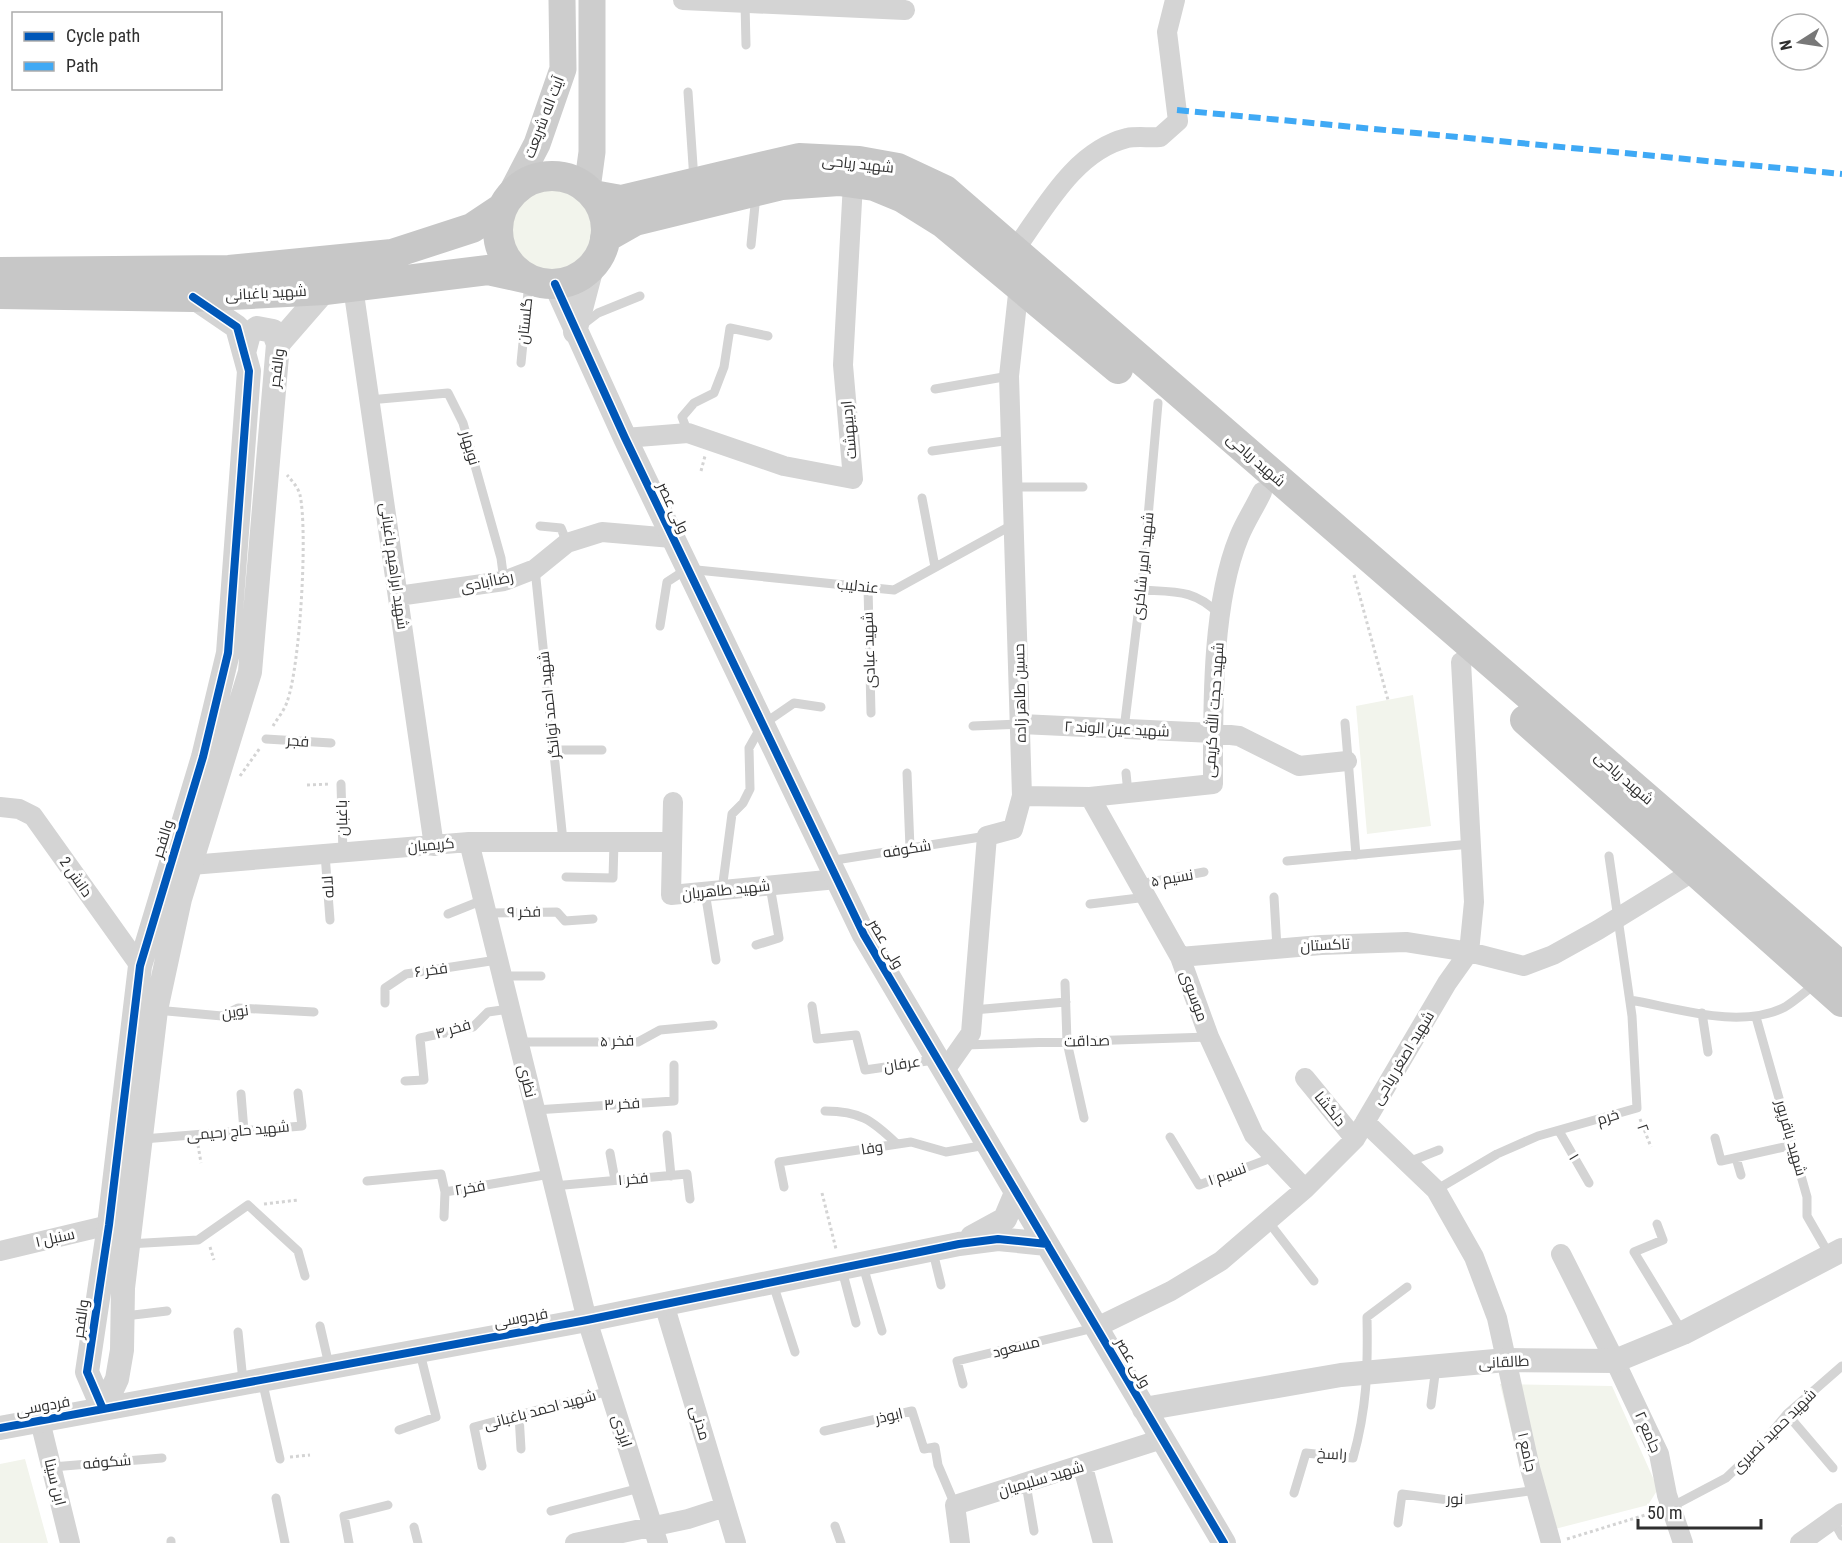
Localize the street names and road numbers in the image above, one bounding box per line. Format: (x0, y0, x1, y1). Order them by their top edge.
street label: آیت اله شریعت (520, 73, 568, 161)
street label: شهید ریاحی (821, 151, 895, 178)
street label: شهید باغبانی (225, 282, 307, 305)
street label: گلستان (514, 297, 537, 345)
street label: والفجر (266, 347, 288, 390)
street label: اردیبهشت (837, 400, 862, 460)
street label: نوبهار (455, 428, 483, 468)
street label: شهید ریاحی (1222, 430, 1289, 491)
street label: ولی عصر (652, 479, 693, 537)
street label: شهید ابراهیم باغبانی (375, 501, 412, 631)
street label: شهید امیر شاکری (1128, 511, 1159, 621)
street label: رضاآبادی (459, 568, 515, 597)
street label: عندلیب (836, 575, 880, 597)
street label: شهید عبادی (859, 611, 880, 689)
street label: شهید حجت الله کریمی (1199, 642, 1229, 778)
street label: حسین طاهر زاده (1010, 643, 1031, 743)
street label: شهید احمد توانگر (534, 650, 565, 761)
street label: شهید عین الوند ۲ (1064, 717, 1170, 742)
street label: فجر (285, 731, 310, 751)
street label: شهید ریاحی (1590, 748, 1657, 809)
street label: باغبان (333, 800, 352, 836)
street label: والفجر (148, 817, 177, 861)
street label: کریمیان (407, 834, 455, 857)
street label: شکوفه (882, 836, 932, 862)
street label: دانش 2 (55, 853, 96, 901)
street label: نسیم ۵ (1149, 865, 1195, 892)
street label: لاله (318, 875, 338, 899)
street label: شهید طاهریان (681, 876, 771, 905)
street label: فخر ۹ (507, 903, 541, 921)
street label: ولی عصر (863, 915, 907, 973)
street label: تاکستان (1300, 935, 1350, 956)
street label: فخر ۶ (413, 959, 449, 981)
street label: موسوی (1176, 968, 1211, 1024)
street label: نوین (220, 1001, 250, 1024)
street label: شهید اصغر ریاحی (1368, 1008, 1439, 1109)
street label: فخر ۴ (433, 1015, 473, 1043)
street label: فخر ۵ (600, 1031, 634, 1051)
street label: صداقت (1064, 1031, 1110, 1051)
street label: عرفان (882, 1052, 922, 1077)
street label: نظری (513, 1063, 540, 1100)
street label: دلگشا (1311, 1088, 1349, 1130)
street label: فخر ۳ (603, 1094, 641, 1114)
street label: شهید باقرپور (1770, 1097, 1810, 1178)
street label: خرم (1595, 1105, 1622, 1130)
street label: شهید حاج رحیمی (186, 1118, 290, 1146)
street label: ۲ (1633, 1121, 1653, 1135)
street label: وفا (860, 1137, 884, 1159)
street label: ۱ (1565, 1150, 1583, 1164)
street label: نسیم ۱ (1205, 1159, 1249, 1190)
street label: فخر ۱ (617, 1169, 649, 1189)
street label: فخر۲ (453, 1176, 487, 1200)
street label: سنبل ۱ (34, 1225, 77, 1252)
street label: والفجر (69, 1298, 93, 1341)
street label: فردوسی (493, 1304, 550, 1333)
street label: مسعود (991, 1332, 1041, 1362)
street label: ولی عصر (1110, 1334, 1154, 1392)
street label: طالقانی (1478, 1352, 1530, 1373)
street label: شهید حمید نصیری (1728, 1385, 1821, 1478)
street label: شهید احمد باغبانی (482, 1386, 598, 1435)
street label: فردوسی (15, 1392, 72, 1421)
street label: مدنی (685, 1404, 714, 1443)
street label: ابوذر (872, 1404, 905, 1428)
street label: جامع ۲ (1629, 1409, 1665, 1456)
street label: ایزدی (607, 1412, 636, 1450)
street label: جامع ۱ (1512, 1431, 1540, 1474)
street label: راسخ (1317, 1444, 1347, 1466)
street label: شکوفه (82, 1451, 132, 1473)
street label: ابن سینا (40, 1457, 69, 1508)
street label: شهید سلیمیان (996, 1457, 1086, 1502)
street label: نور (1446, 1490, 1463, 1508)

